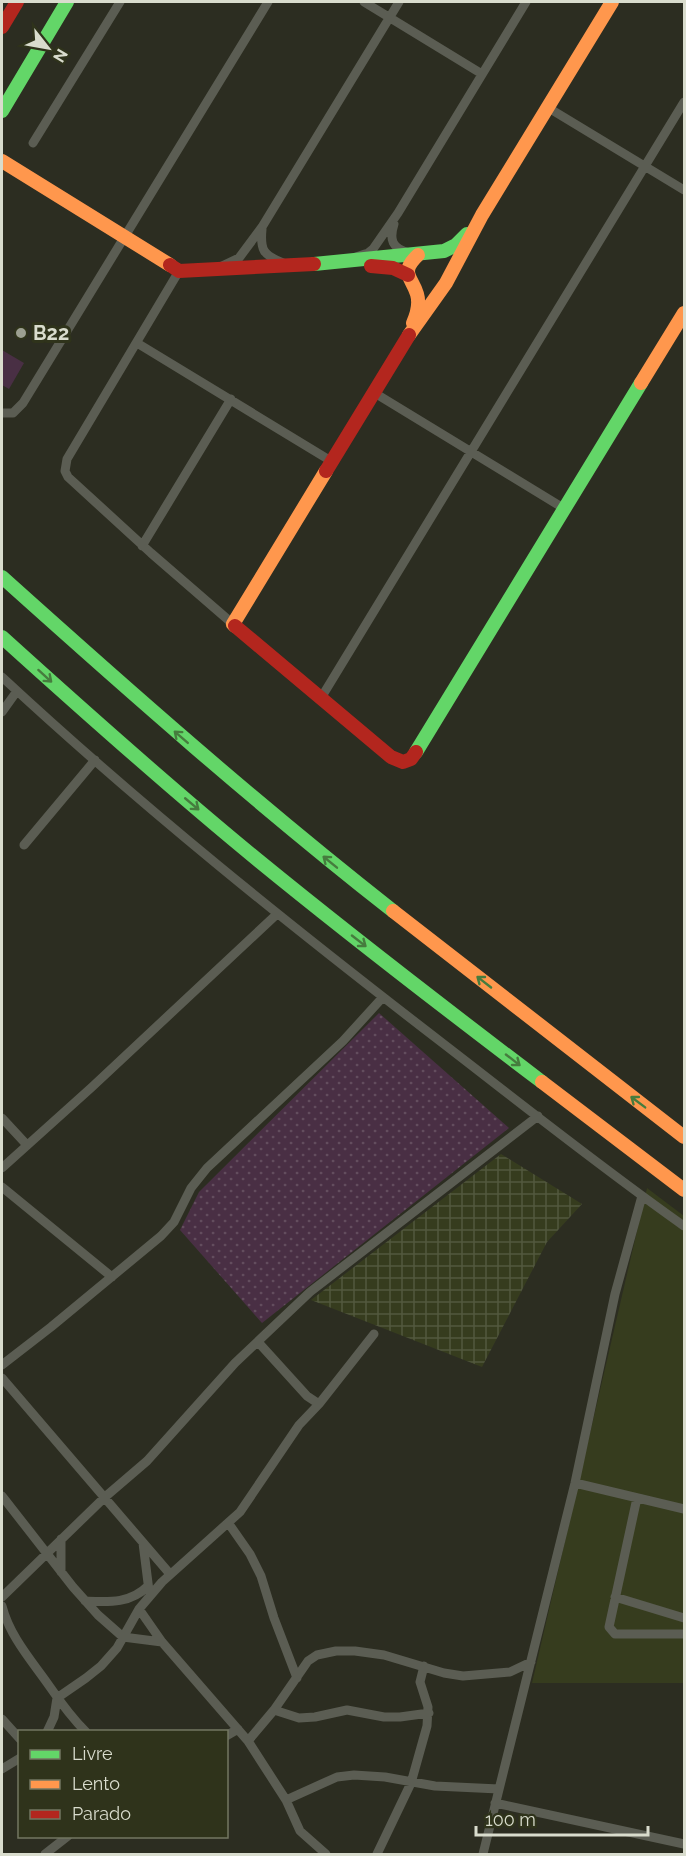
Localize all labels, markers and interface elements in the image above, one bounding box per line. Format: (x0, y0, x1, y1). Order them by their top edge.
north arrow (18, 18, 78, 78)
text: N (49, 45, 72, 66)
place label: B22 (33, 321, 69, 345)
marker: B22 (14, 326, 28, 340)
one-way arrow (37, 669, 52, 683)
one-way arrow (173, 730, 189, 743)
one-way arrow (184, 798, 200, 811)
one-way arrow (323, 856, 339, 869)
one-way arrow (351, 934, 367, 947)
one-way arrow (476, 976, 492, 989)
one-way arrow (505, 1054, 521, 1067)
one-way arrow (630, 1096, 646, 1109)
legend (18, 1730, 228, 1838)
text: Livre (72, 1743, 113, 1764)
text: Lento (72, 1773, 120, 1794)
scale bar (476, 1799, 648, 1837)
text: Parado (72, 1803, 131, 1824)
text: 100 m (485, 1809, 536, 1830)

